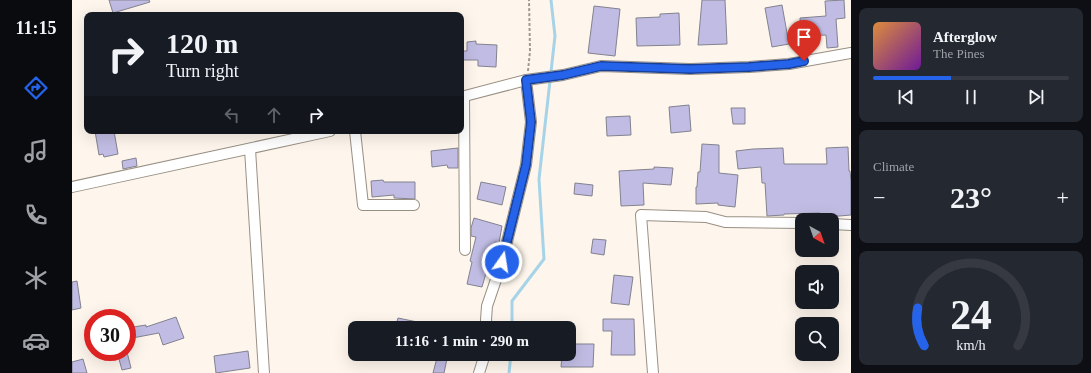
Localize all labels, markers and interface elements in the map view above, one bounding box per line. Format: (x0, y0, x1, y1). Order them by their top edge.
text: 11:15 (15, 18, 57, 38)
pin (787, 20, 821, 61)
icon: arrive (793, 26, 815, 48)
icon: right (100, 28, 152, 80)
text: 120 m (166, 28, 238, 59)
text: Afterglow (933, 29, 997, 45)
text: The Pines (933, 46, 985, 61)
text: Turn right (166, 61, 239, 81)
icon: directions (22, 74, 50, 102)
icon: previous (895, 86, 917, 108)
icon: pause (960, 86, 982, 108)
icon: next (1025, 86, 1047, 108)
icon: left (221, 104, 243, 126)
icon: ahead (263, 104, 285, 126)
icon: right (305, 104, 327, 126)
icon: music (22, 137, 50, 165)
text: Climate (873, 159, 914, 174)
text: 23° (950, 181, 992, 214)
text: − (873, 185, 885, 210)
text: + (1057, 185, 1069, 210)
icon: phone (22, 201, 50, 229)
north arrow (795, 213, 839, 257)
map controls (795, 213, 839, 361)
position arrow (481, 241, 523, 283)
icon: climate (22, 264, 50, 292)
button: sound (795, 265, 839, 309)
text: 24 (950, 292, 992, 338)
speed limit sign: 30 (84, 309, 136, 361)
button: search (795, 317, 839, 361)
icon: car (22, 327, 50, 355)
text: 11:16 · 1 min · 290 m (395, 333, 529, 349)
text: km/h (956, 337, 986, 353)

